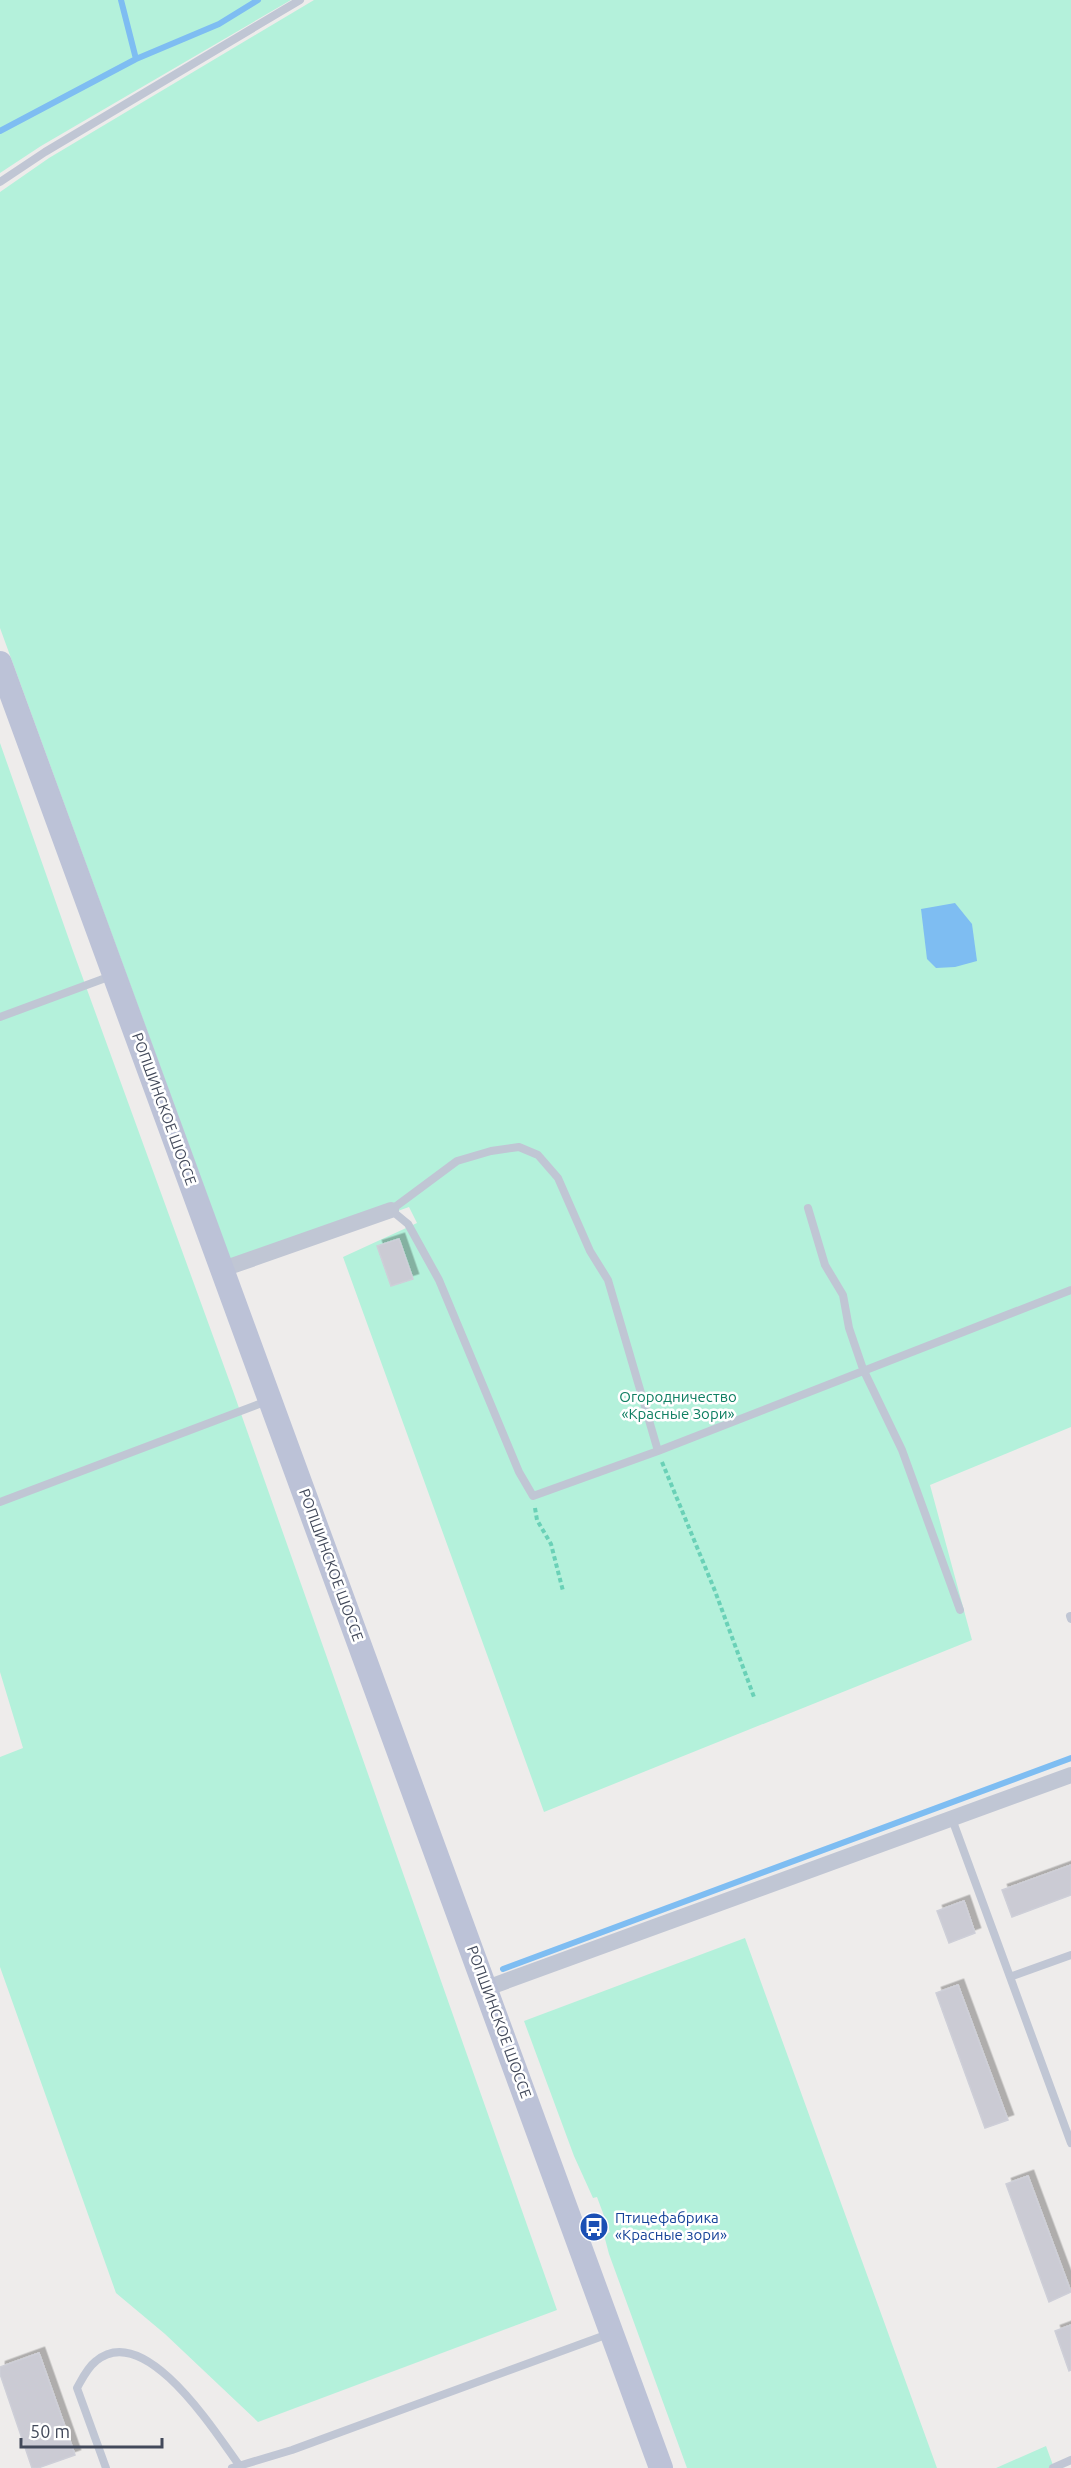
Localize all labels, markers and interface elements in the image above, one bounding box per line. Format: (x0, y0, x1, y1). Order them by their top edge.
street label: РОПШИНСКОЕ ШОССЕ (129, 1030, 200, 1187)
park label: Огородничество «Красные Зори» (619, 1388, 737, 1422)
street label: РОПШИНСКОЕ ШОССЕ (296, 1486, 367, 1643)
street label: РОПШИНСКОЕ ШОССЕ (464, 1943, 535, 2100)
place label: Птицефабрика «Красные зори» (615, 2209, 727, 2243)
bus stop icon: Птицефабрика «Красные зори» (578, 2211, 610, 2243)
scale bar (21, 2411, 162, 2449)
text: 50 m (30, 2421, 70, 2441)

